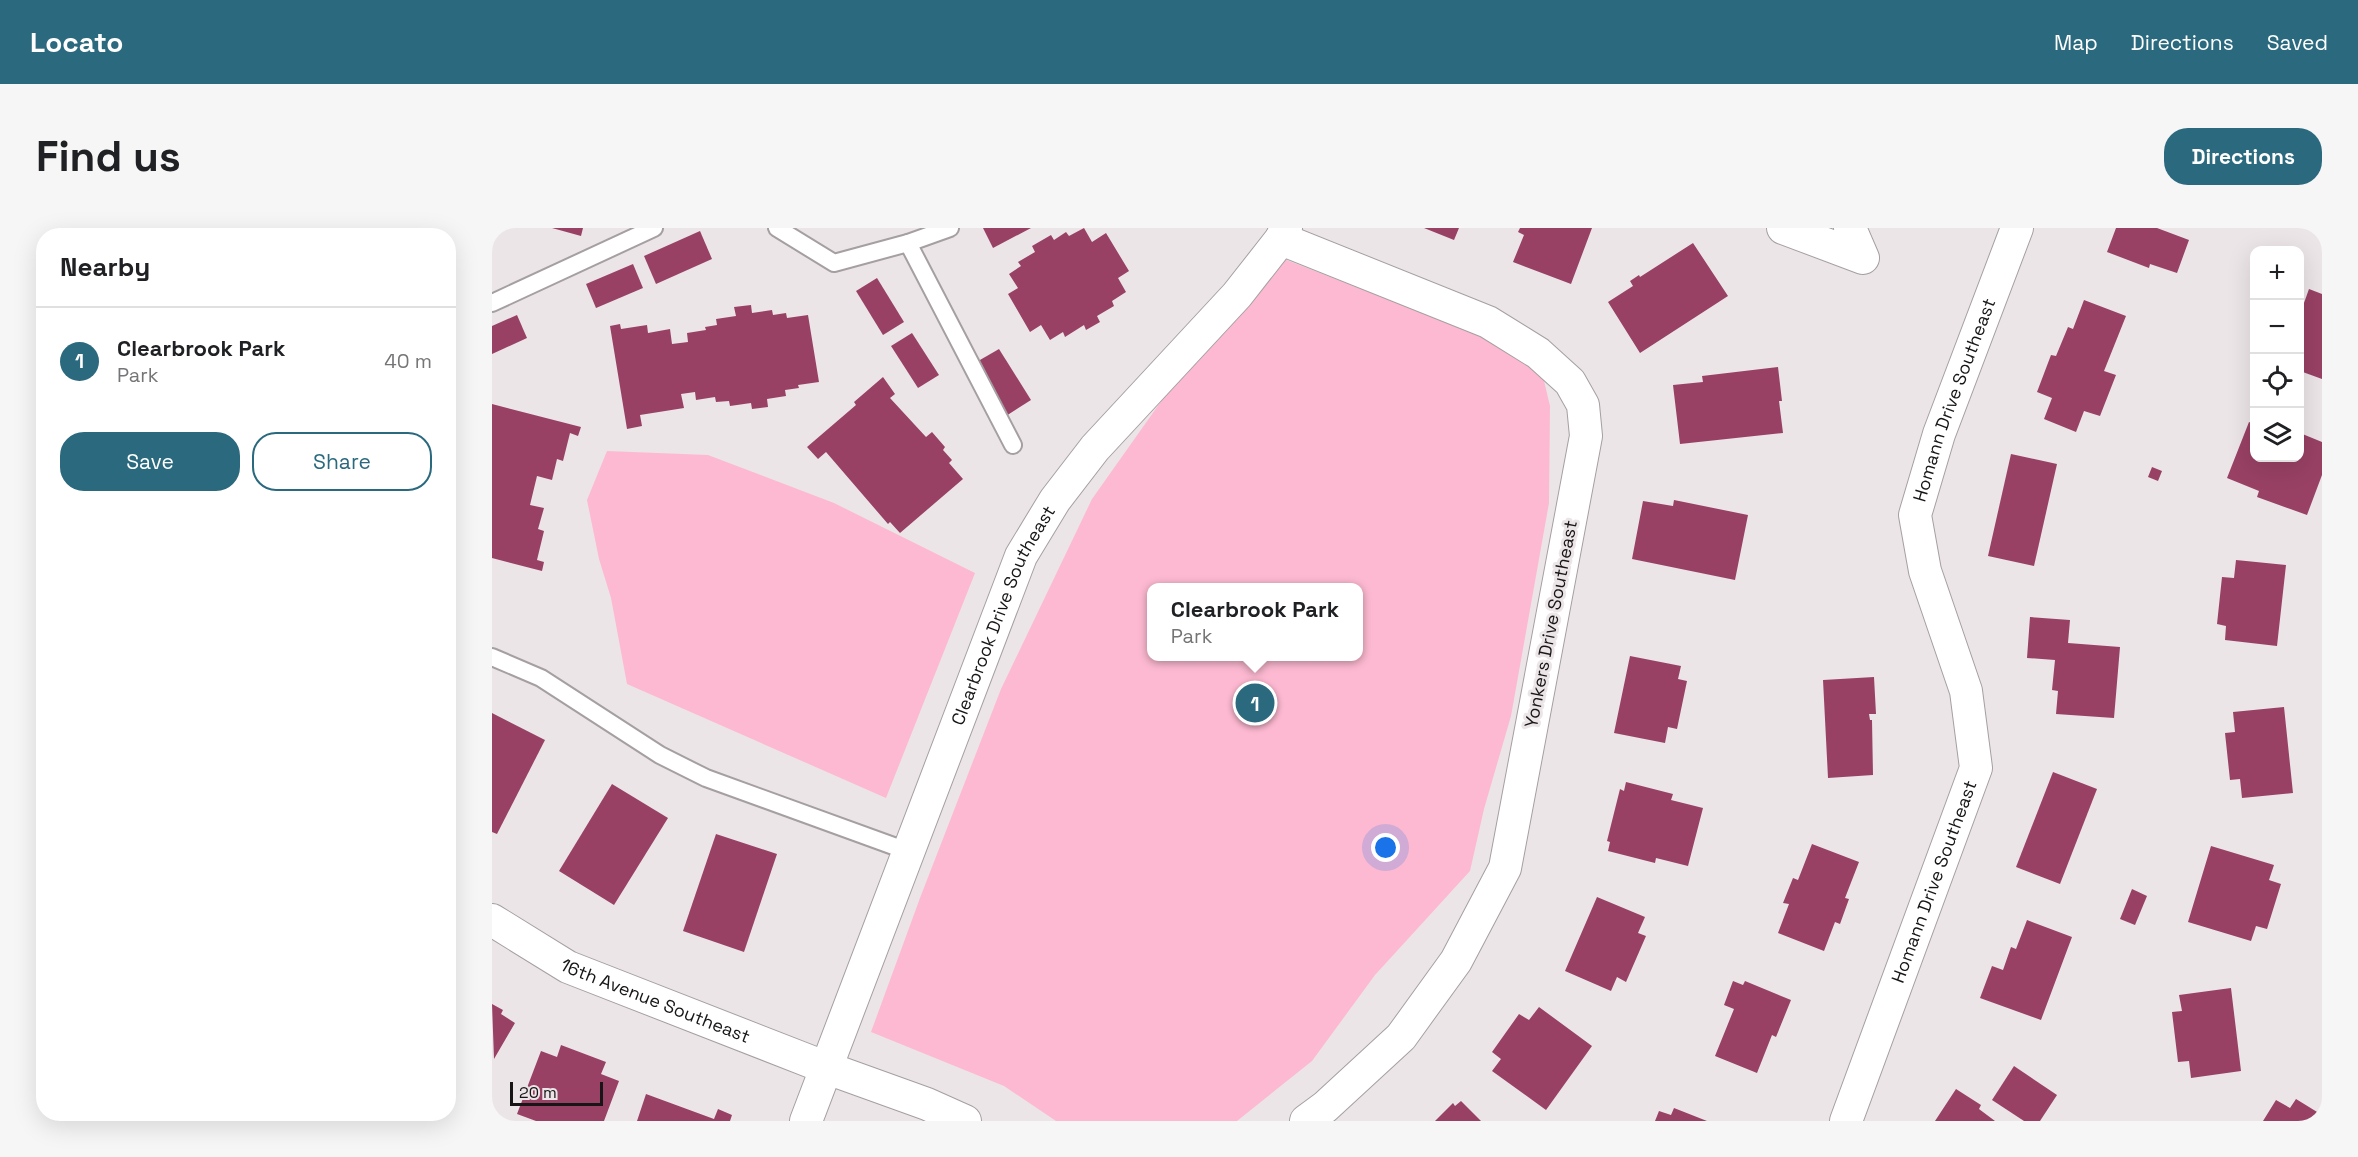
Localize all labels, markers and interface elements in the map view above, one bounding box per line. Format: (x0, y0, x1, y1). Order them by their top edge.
text: Locato (30, 24, 123, 60)
text: Map (2054, 29, 2098, 56)
text: Directions (2131, 29, 2234, 56)
text: Saved (2267, 29, 2328, 56)
button: Directions (2164, 128, 2322, 185)
text: Find us (36, 130, 181, 183)
map controls (2250, 246, 2304, 462)
button: + (2250, 246, 2304, 300)
text: Nearby (60, 250, 150, 284)
street label: Homann Drive Southeast (1908, 295, 2000, 504)
button: − (2250, 300, 2304, 354)
text: Clearbrook Park (117, 334, 285, 362)
text: 1 (75, 348, 84, 374)
text: 40 m (384, 348, 432, 374)
button: locate (2250, 354, 2304, 408)
text: Park (117, 362, 159, 388)
button: layers (2250, 408, 2304, 462)
button: Save (60, 432, 240, 491)
button: Share (252, 432, 432, 491)
street label: Clearbrook Drive Southeast (946, 501, 1060, 728)
street label: Yonkers Drive Southeast (1519, 518, 1582, 730)
popup (1147, 583, 1363, 661)
text: Clearbrook Park (1171, 595, 1339, 623)
text: Park (1171, 623, 1212, 649)
pin: 1 (1236, 680, 1275, 726)
street label: Homann Drive Southeast (1886, 777, 1981, 986)
your location (1371, 833, 1400, 862)
street label: 16th Avenue Southeast (556, 953, 753, 1048)
scale bar (510, 1079, 603, 1106)
text: 20 m (519, 1082, 557, 1103)

